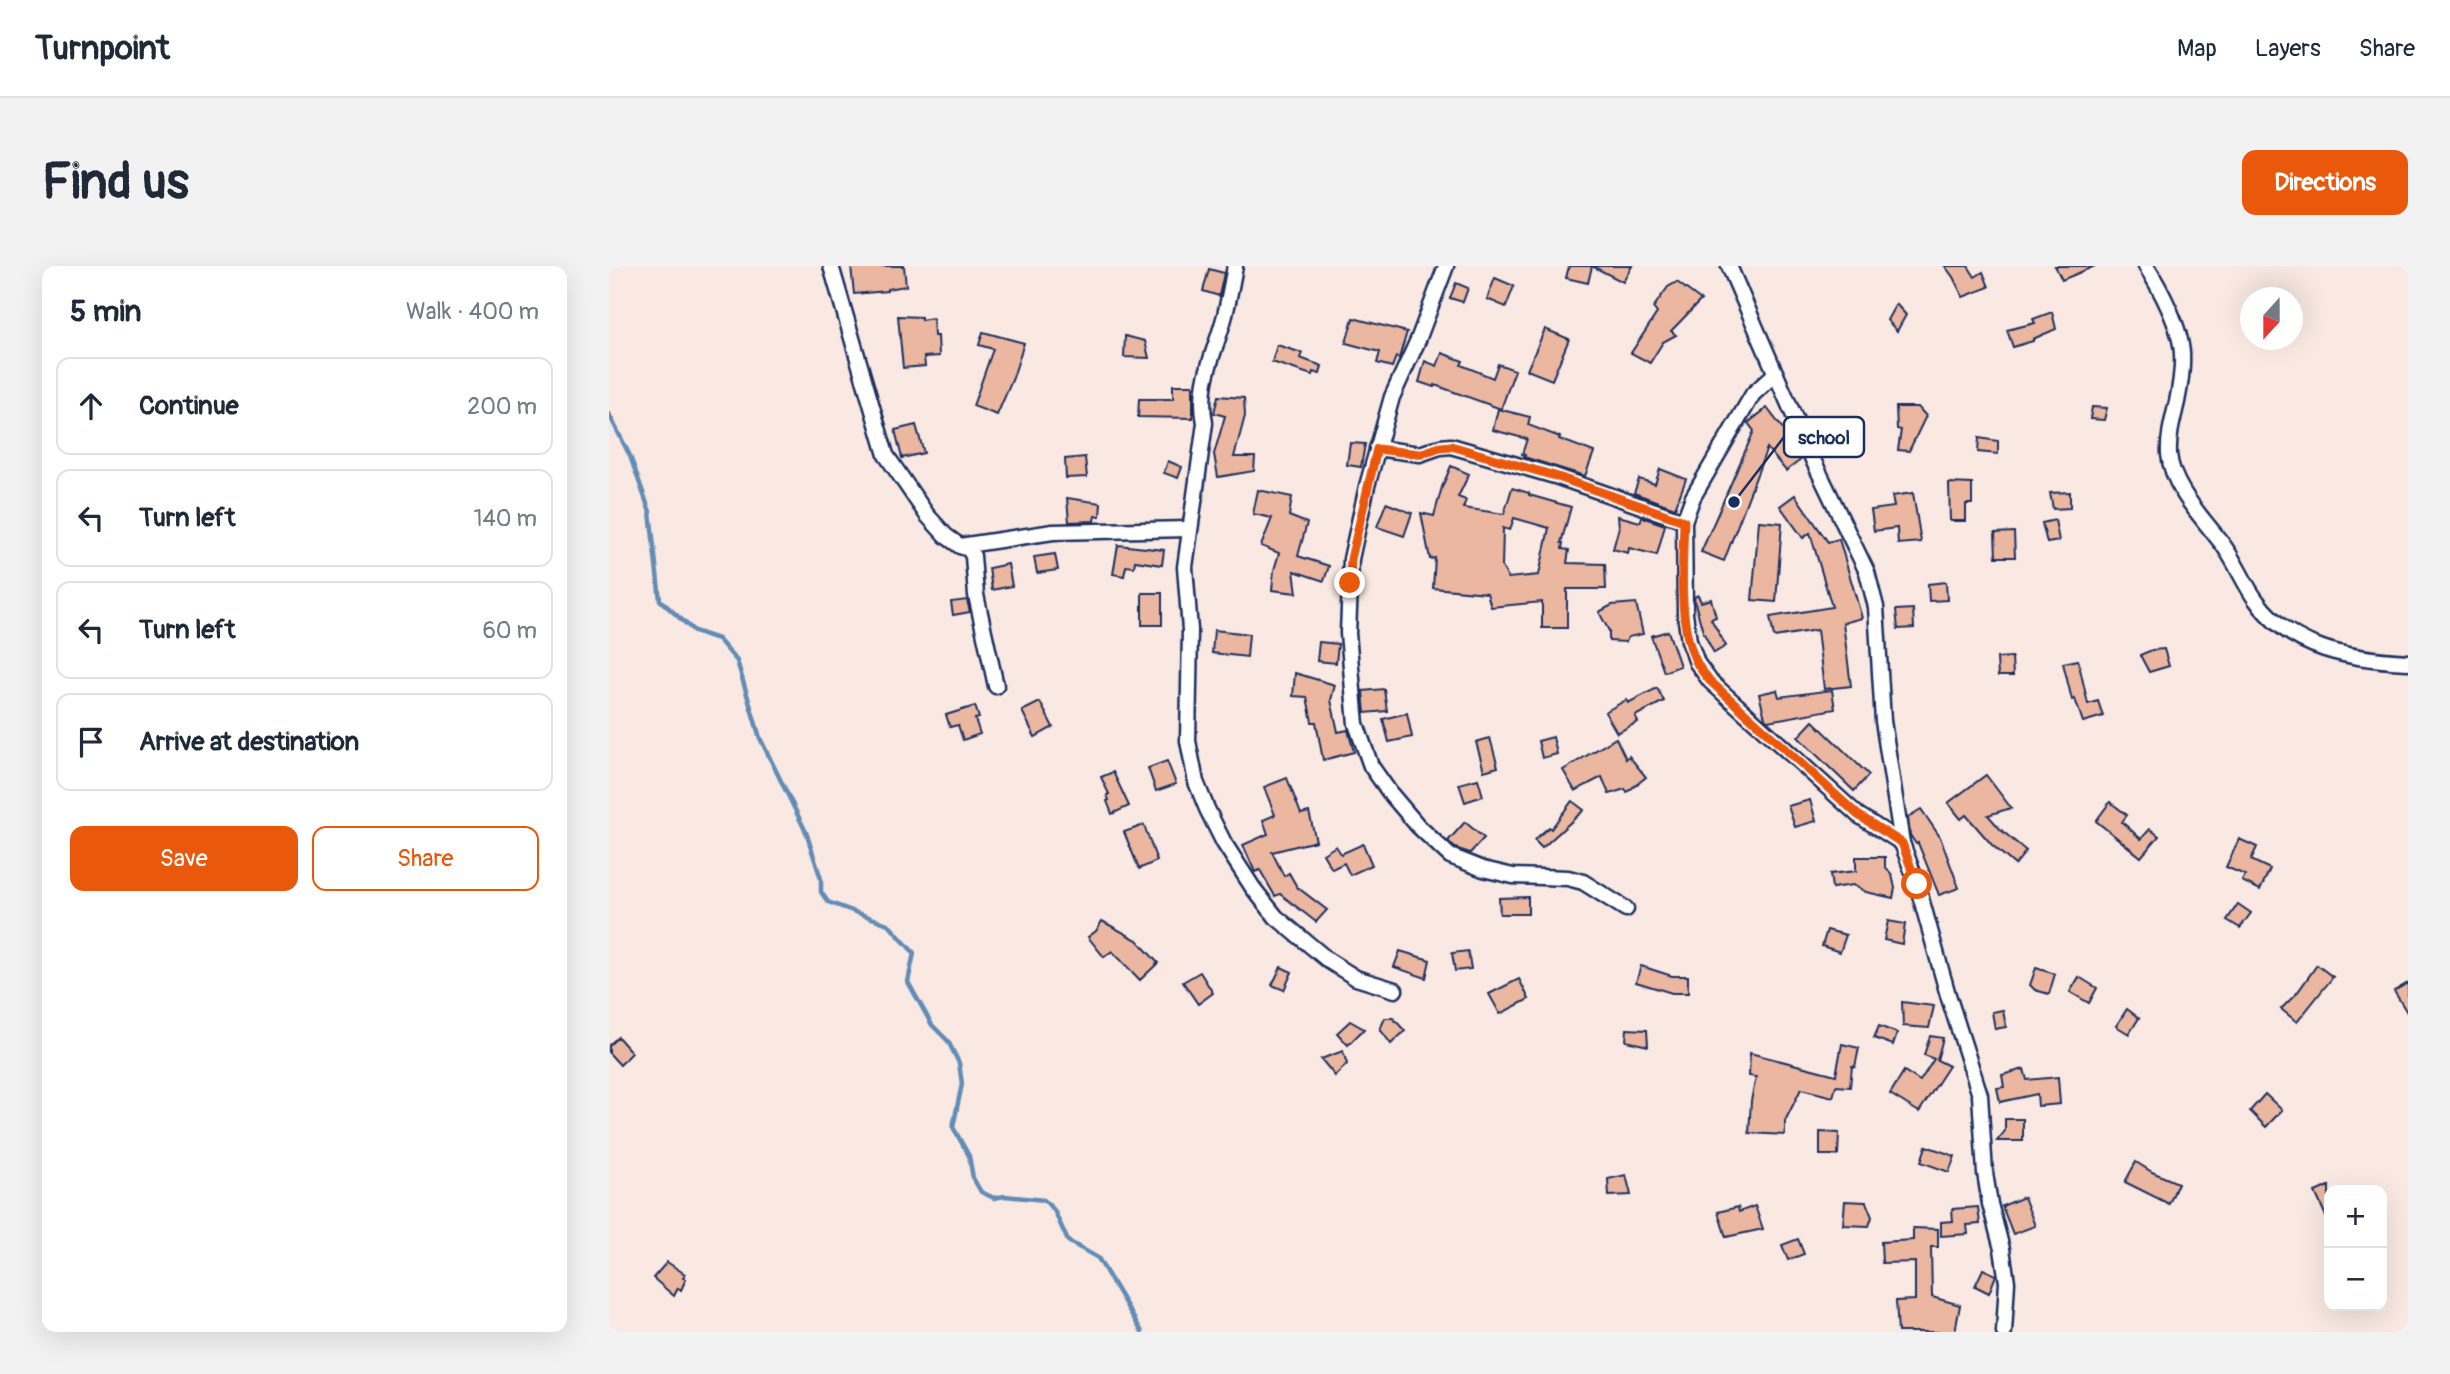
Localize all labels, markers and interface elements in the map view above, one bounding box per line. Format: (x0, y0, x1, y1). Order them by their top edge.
text: Turnpoint (35, 28, 170, 69)
text: Map (2177, 34, 2217, 63)
text: Layers (2255, 34, 2321, 63)
text: Share (2359, 34, 2415, 63)
button: Directions (2242, 150, 2408, 215)
text: Find us (42, 152, 189, 213)
north arrow (2240, 287, 2303, 350)
text: 5 min (70, 293, 141, 330)
text: Walk · 400 m (406, 297, 539, 326)
icon: ahead (72, 387, 110, 425)
text: Continue (139, 390, 239, 422)
text: 200 m (467, 392, 537, 421)
callout: school (1784, 417, 1864, 457)
text: school (1798, 426, 1850, 450)
icon: left (72, 499, 110, 537)
text: Turn left (139, 502, 235, 534)
text: 140 m (474, 504, 537, 533)
route end (1334, 567, 1365, 598)
icon: left (72, 611, 110, 649)
text: Turn left (139, 614, 235, 646)
text: 60 m (482, 616, 537, 645)
icon: arrive (72, 723, 110, 761)
text: Arrive at destination (139, 726, 359, 758)
button: Save (70, 826, 298, 891)
button: Share (312, 826, 539, 891)
route start (1901, 868, 1932, 899)
map controls (2324, 1185, 2387, 1311)
button: + (2324, 1185, 2387, 1248)
button: − (2324, 1248, 2387, 1311)

